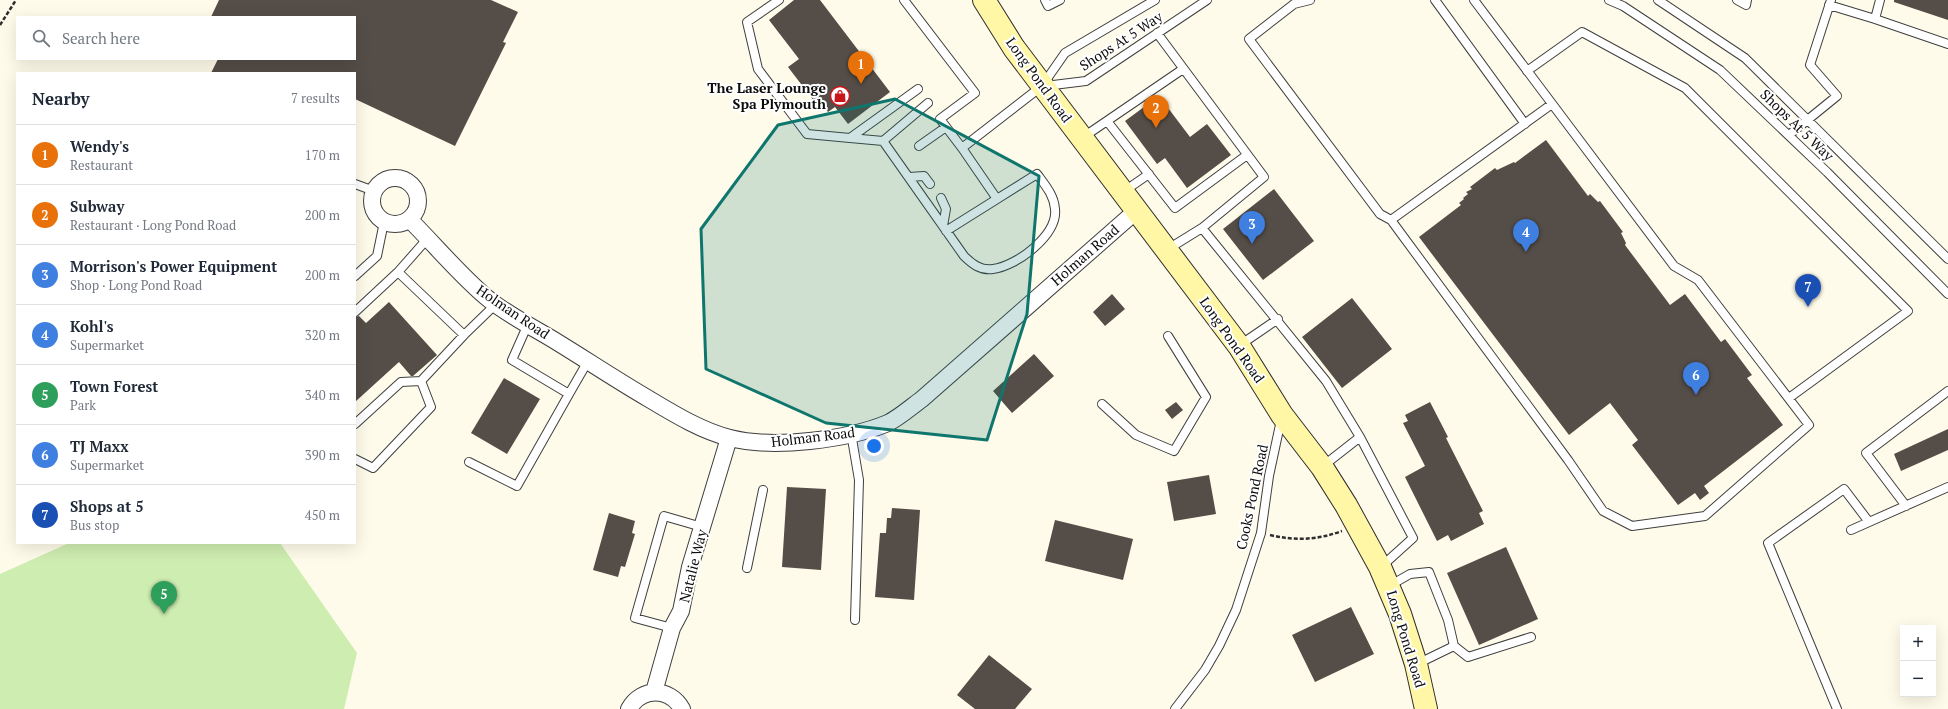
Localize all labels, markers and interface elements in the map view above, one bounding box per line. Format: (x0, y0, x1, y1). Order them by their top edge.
street label: Shops At 5 Way (1076, 6, 1167, 74)
search box (16, 16, 356, 60)
icon: search (30, 27, 52, 49)
text: Search here (62, 28, 140, 48)
street label: Long Pond Road (1002, 33, 1077, 126)
pin: 1 (848, 51, 874, 84)
place label: The Laser Lounge Spa Plymouth (707, 78, 826, 113)
shop icon: The Laser Lounge Spa Plymouth (829, 85, 851, 107)
street label: Shops At 5 Way (1756, 85, 1839, 165)
text: Nearby (32, 87, 90, 110)
text: 7 results (291, 89, 340, 107)
pin: 2 (1143, 95, 1169, 128)
text: Wendy's (70, 136, 129, 156)
text: 1 (41, 146, 49, 164)
text: 170 m (305, 146, 340, 164)
text: Restaurant (70, 156, 133, 174)
text: Subway (70, 196, 124, 216)
text: 2 (41, 206, 49, 224)
text: 200 m (305, 206, 340, 224)
pin: 3 (1239, 211, 1265, 244)
text: Restaurant · Long Pond Road (70, 216, 236, 234)
pin: 4 (1513, 219, 1539, 252)
street label: Holman Road (1047, 220, 1123, 289)
text: Morrison's Power Equipment (70, 256, 277, 276)
text: 3 (41, 266, 49, 284)
text: 200 m (305, 266, 340, 284)
pin: 7 (1795, 274, 1821, 307)
text: Shop · Long Pond Road (70, 276, 202, 294)
street label: Holman Road (473, 280, 554, 343)
street label: Long Pond Road (1196, 293, 1269, 387)
text: Kohl's (70, 316, 114, 336)
text: 4 (41, 326, 49, 344)
text: 320 m (305, 326, 340, 344)
text: Supermarket (70, 336, 144, 354)
pin: 6 (1683, 362, 1709, 395)
text: Town Forest (70, 376, 158, 396)
text: 5 (41, 386, 49, 404)
text: 340 m (305, 386, 340, 404)
text: Park (70, 396, 96, 414)
street label: Holman Road (770, 422, 856, 451)
text: TJ Maxx (70, 436, 129, 456)
your location (864, 436, 884, 456)
street label: Cooks Pond Road (1231, 442, 1272, 551)
text: 6 (41, 446, 49, 464)
text: 390 m (305, 446, 340, 464)
text: Supermarket (70, 456, 144, 474)
text: Shops at 5 (70, 496, 144, 516)
text: 7 (41, 506, 49, 524)
text: 450 m (305, 506, 340, 524)
text: Bus stop (70, 516, 119, 534)
street label: Natalie Way (674, 526, 711, 604)
pin: 5 (151, 581, 177, 614)
street label: Long Pond Road (1383, 588, 1430, 690)
map controls (1900, 625, 1936, 697)
button: + (1900, 625, 1936, 661)
button: − (1900, 661, 1936, 697)

